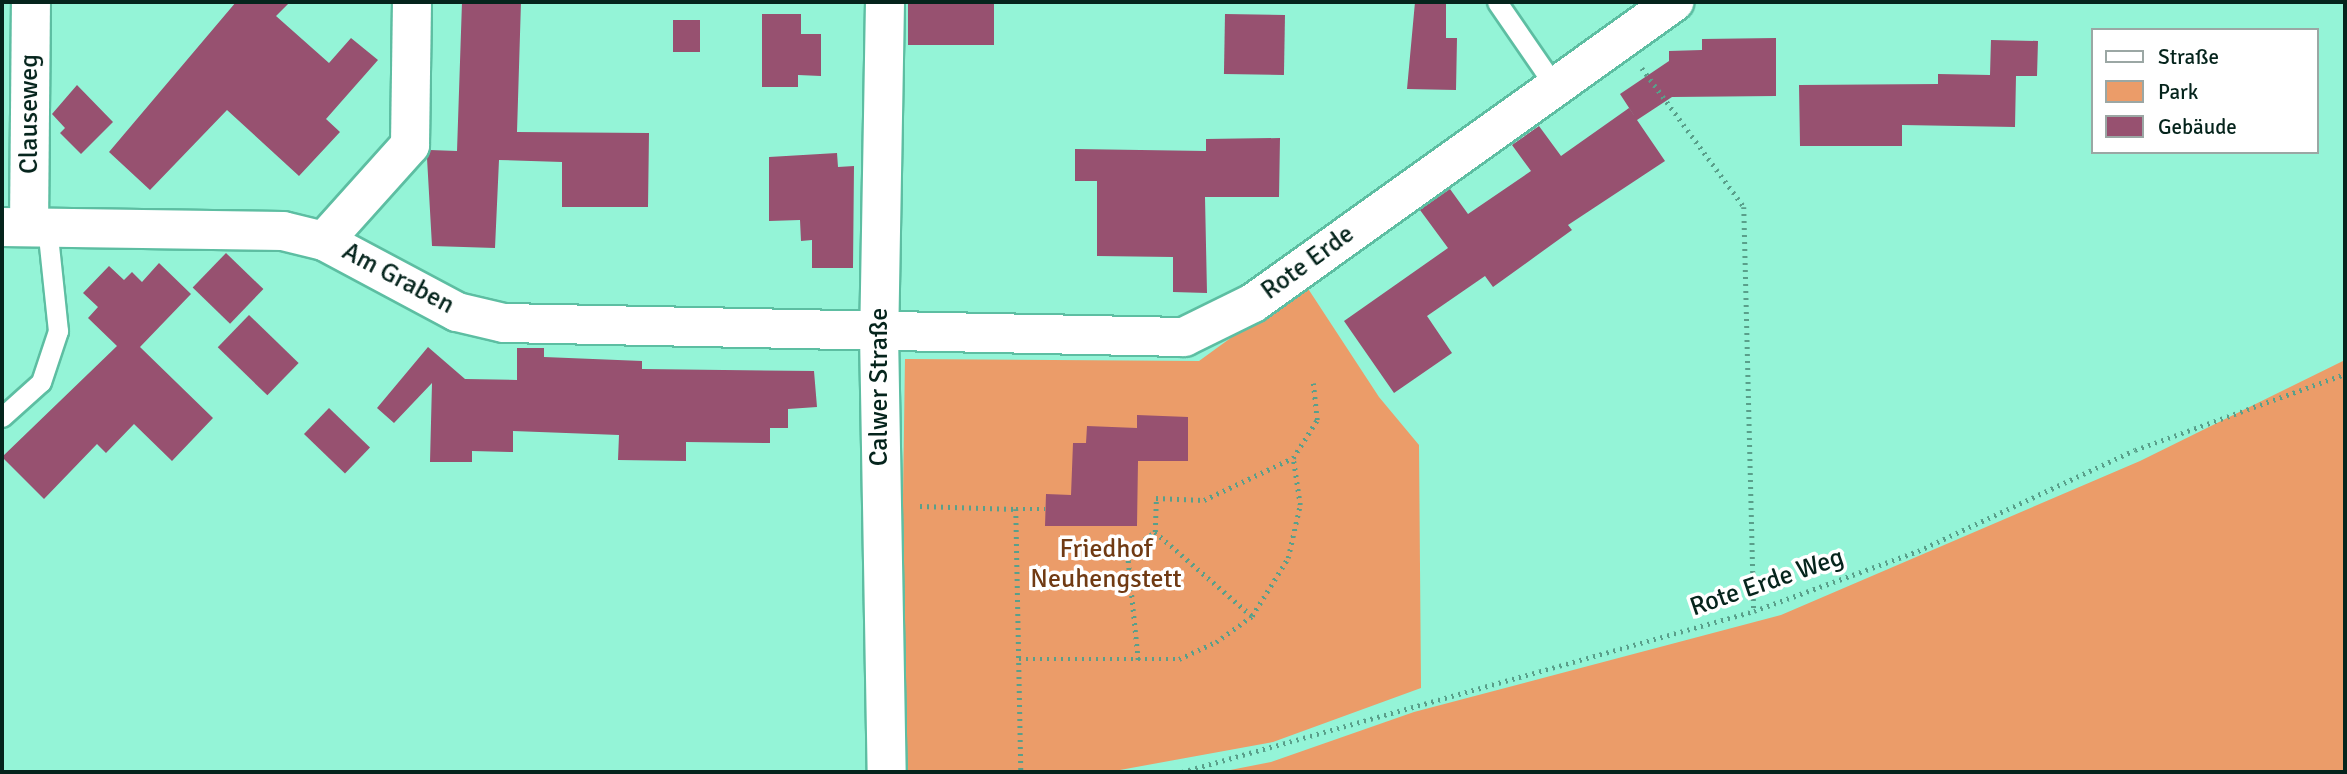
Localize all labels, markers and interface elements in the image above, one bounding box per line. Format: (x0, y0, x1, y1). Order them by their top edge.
legend (2092, 28, 2319, 154)
text: Straße (2158, 44, 2219, 70)
street label: Clauseweg (14, 54, 46, 174)
text: Park (2158, 79, 2198, 105)
text: Gebäude (2158, 114, 2237, 140)
street label: Rote Erde (1256, 219, 1360, 307)
street label: Am Graben (337, 236, 459, 322)
street label: Calwer Straße (864, 308, 896, 466)
park label: Friedhof Neuhengstett (1030, 534, 1182, 596)
street label: Rote Erde Weg (1686, 542, 1848, 624)

